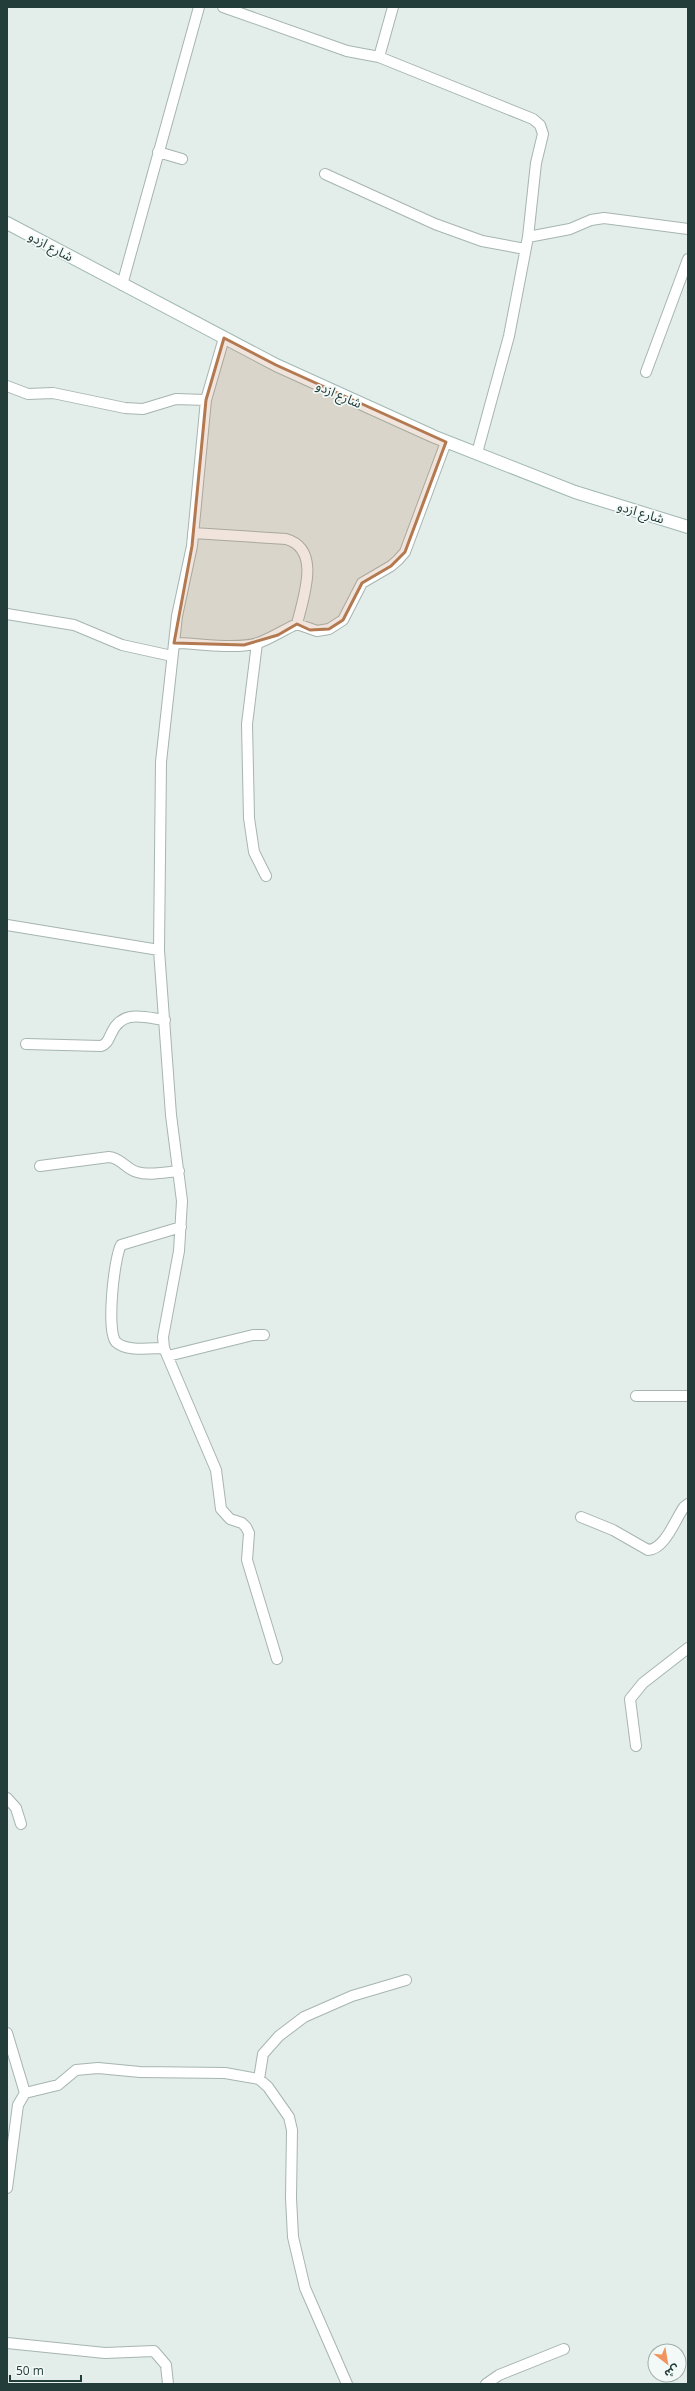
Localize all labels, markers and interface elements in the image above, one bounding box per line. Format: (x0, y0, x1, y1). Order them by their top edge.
street label: شارع ازدو (25, 227, 77, 267)
street label: شارع ازدو (313, 376, 365, 414)
street label: شارع ازدو (615, 496, 667, 530)
north arrow (647, 2343, 687, 2383)
scale bar (10, 2357, 81, 2383)
text: 50 m (16, 2362, 44, 2379)
text: ش (662, 2362, 683, 2382)

